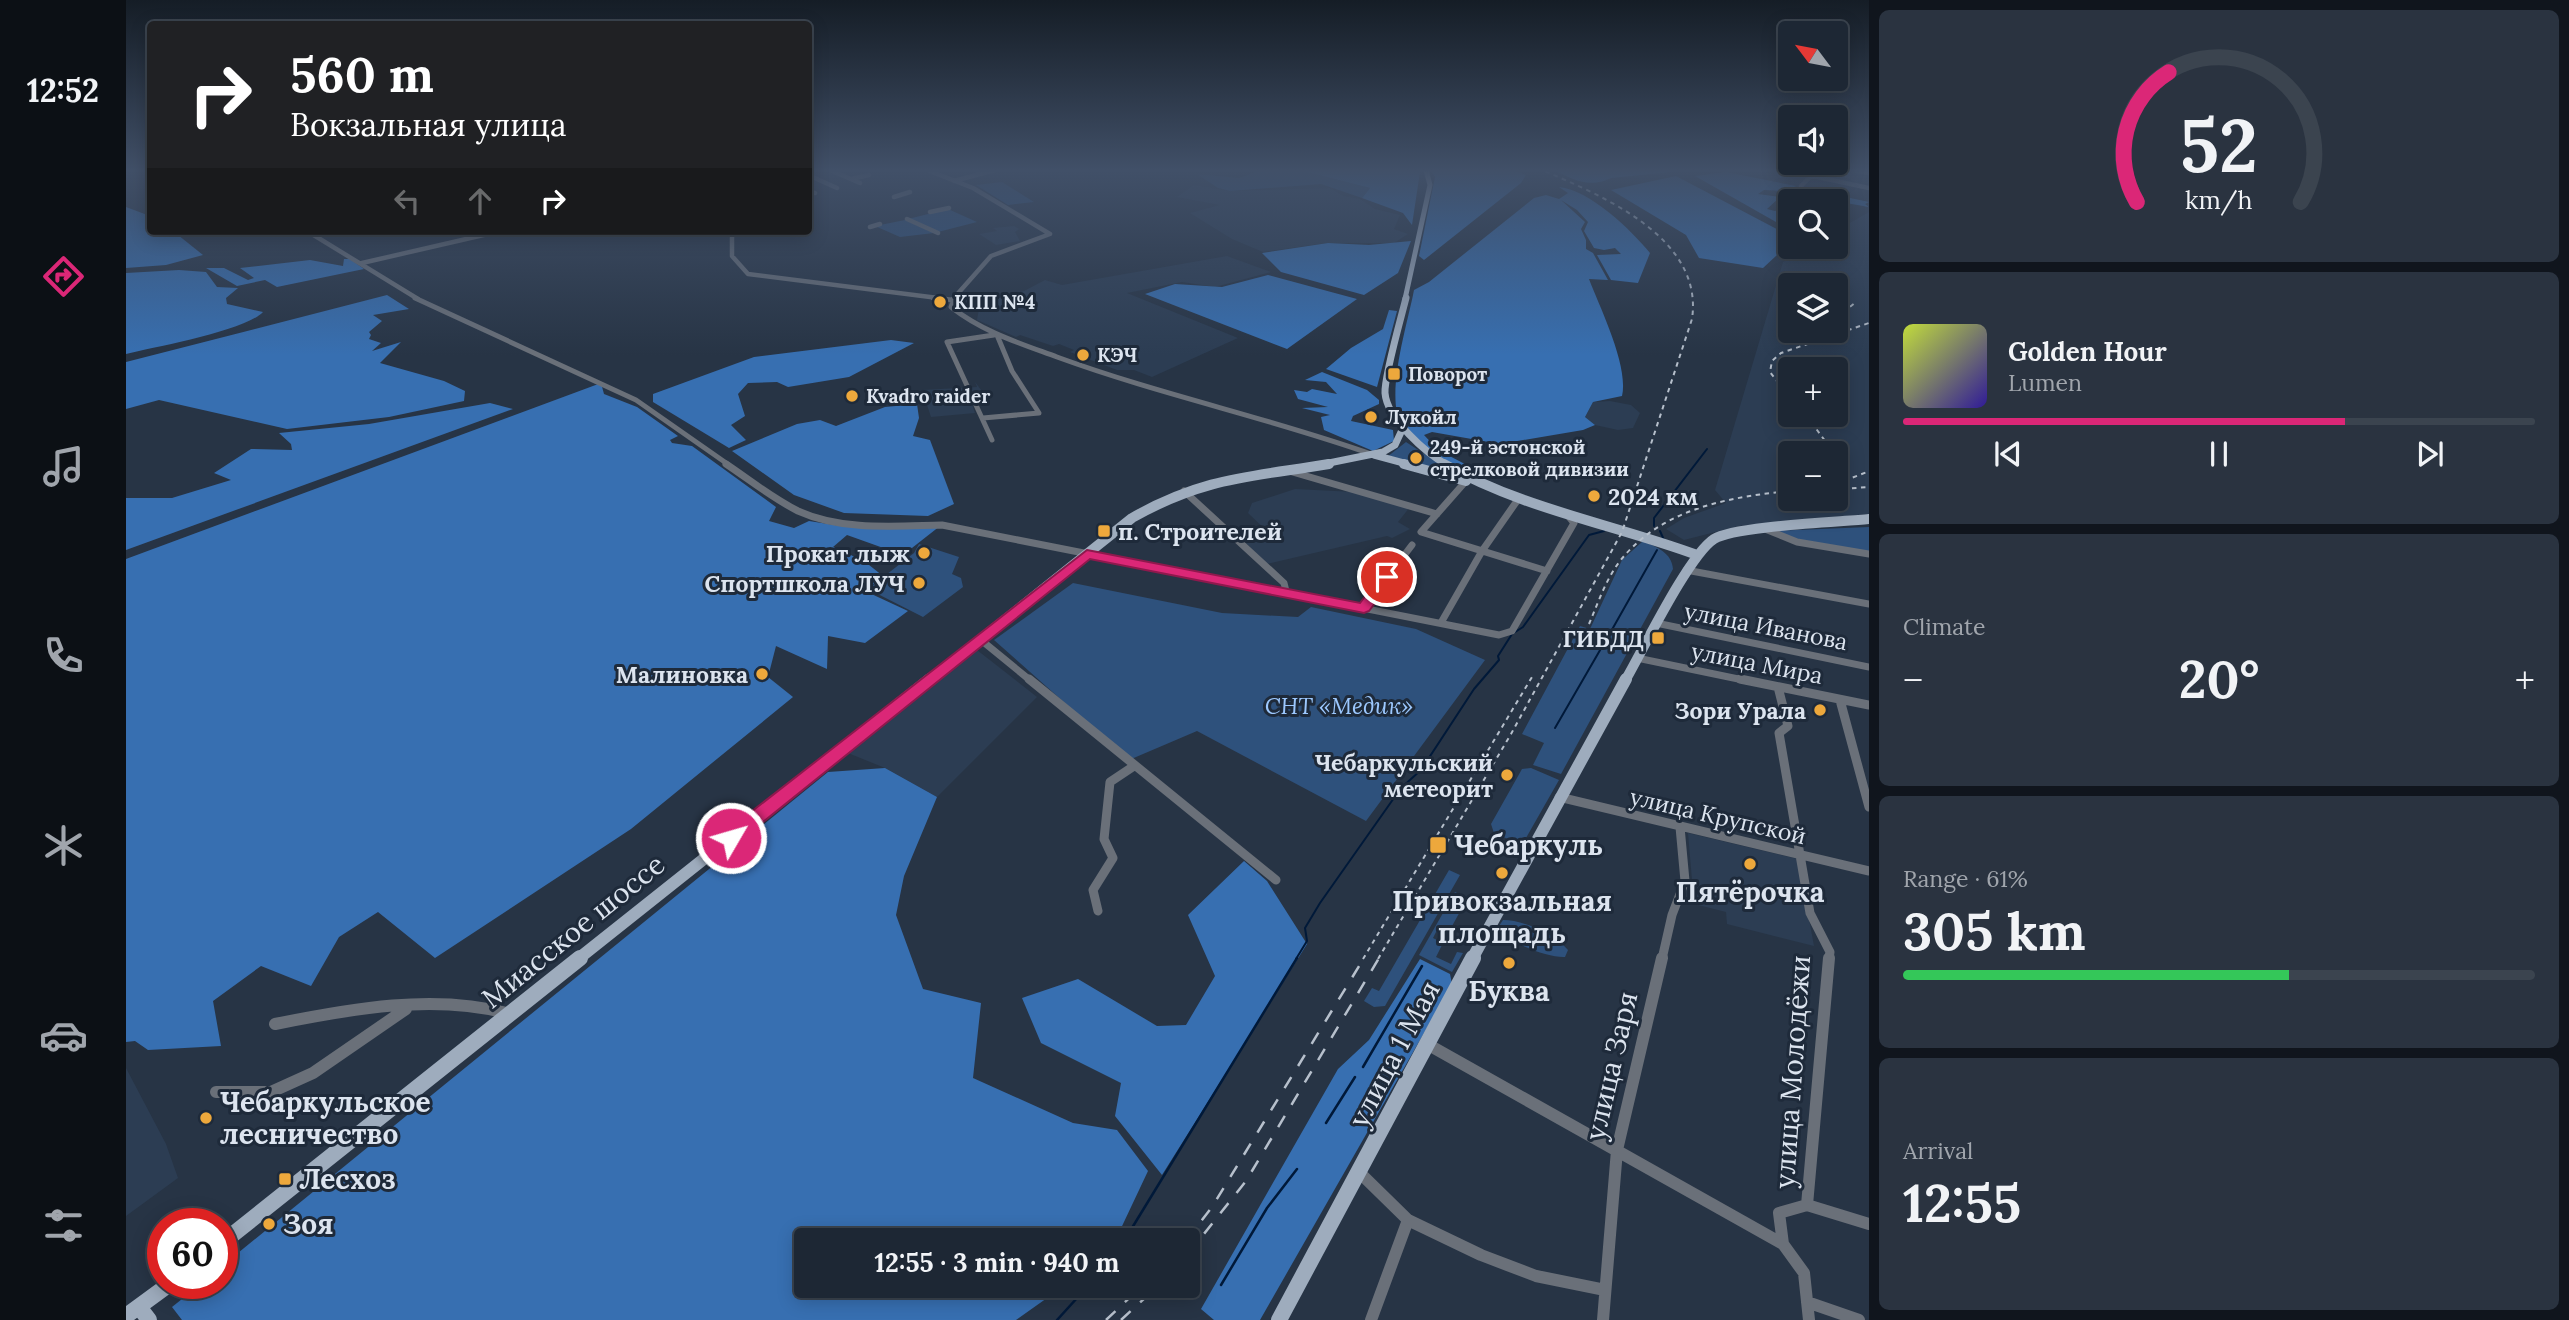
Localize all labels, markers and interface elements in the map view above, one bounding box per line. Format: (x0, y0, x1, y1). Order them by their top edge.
north arrow (1778, 21, 1848, 91)
map controls (1778, 21, 1848, 511)
text: 560 m (290, 43, 434, 105)
icon: right (175, 49, 266, 140)
text: 12:52 (27, 70, 99, 111)
text: 52 (2180, 99, 2258, 192)
text: Вокзальная улица (290, 104, 566, 145)
button: sound (1778, 105, 1848, 175)
icon: left (388, 182, 426, 220)
icon: ahead (461, 182, 499, 220)
icon: right (534, 182, 572, 220)
text: km/h (2185, 184, 2253, 216)
button: search (1778, 189, 1848, 259)
icon: directions (39, 252, 88, 301)
button: layers (1778, 273, 1848, 343)
place label: КПП №4 (954, 290, 1035, 314)
marker: КПП №4 (932, 294, 948, 310)
text: Golden Hour (2008, 335, 2167, 368)
place label: КЭЧ (1097, 343, 1138, 367)
marker: КЭЧ (1075, 347, 1091, 363)
button: + (1778, 357, 1848, 427)
place label: Поворот (1408, 362, 1487, 386)
marker: Поворот (1386, 366, 1402, 382)
text: Lumen (2008, 368, 2082, 397)
place label: Kvadro raider (866, 384, 990, 408)
marker: Kvadro raider (844, 388, 860, 404)
place label: Лукойл (1385, 405, 1457, 429)
marker: Лукойл (1363, 409, 1379, 425)
place label: 249-й эстонской стрелковой дивизии (1430, 435, 1629, 481)
icon: previous (1989, 435, 2027, 473)
icon: pause (2200, 435, 2238, 473)
icon: next (2411, 435, 2449, 473)
button: − (1778, 441, 1848, 511)
icon: music (39, 442, 88, 491)
marker: 249-й эстонской стрелковой дивизии (1408, 450, 1424, 466)
place label: 2024 км (1608, 482, 1698, 511)
marker: 2024 км (1586, 488, 1602, 504)
place label: п. Строителей (1118, 517, 1282, 546)
marker: п. Строителей (1096, 523, 1112, 539)
place label: Прокат лыж (766, 539, 911, 568)
marker: Прокат лыж (916, 545, 932, 561)
pin (1357, 547, 1417, 607)
icon: arrive (1368, 558, 1406, 596)
place label: Спортшкола ЛУЧ (704, 569, 905, 598)
marker: Спортшкола ЛУЧ (911, 575, 927, 591)
street label: улица Иванова (1682, 596, 1850, 656)
text: Climate (1903, 612, 1985, 641)
place label: ГИБДД (1563, 624, 1644, 653)
marker: ГИБДД (1650, 630, 1666, 646)
icon: phone (39, 631, 88, 680)
street label: улица Мира (1689, 636, 1825, 690)
text: 20° (2179, 646, 2259, 712)
text: − (1903, 656, 1923, 704)
text: + (2515, 656, 2535, 704)
place label: Малиновка (616, 660, 748, 689)
marker: Малиновка (754, 666, 770, 682)
park label: СНТ «Медик» (1265, 691, 1413, 720)
place label: Зори Урала (1675, 696, 1806, 725)
marker: Зори Урала (1812, 702, 1828, 718)
place label: Чебаркульский метеорит (1315, 748, 1493, 803)
marker: Чебаркульский метеорит (1499, 767, 1515, 783)
street label: улица Крупской (1627, 782, 1809, 850)
position arrow (694, 801, 768, 875)
icon: climate (39, 821, 88, 870)
place label: Чебаркуль (1454, 827, 1603, 863)
marker: Чебаркуль (1428, 835, 1448, 855)
street label: Миасское шоссе (474, 846, 672, 1016)
marker: Пятёрочка (1742, 856, 1758, 872)
text: Range · 61% (1903, 864, 2028, 893)
marker: Привокзальная площадь (1494, 865, 1510, 881)
place label: Пятёрочка (1675, 874, 1825, 910)
place label: Привокзальная площадь (1392, 883, 1612, 951)
text: 305 km (1903, 898, 2086, 964)
street label: улица Молодёжи (1766, 954, 1818, 1190)
marker: Буква (1501, 955, 1517, 971)
place label: Буква (1468, 973, 1550, 1009)
street label: улица 1 Мая (1340, 975, 1448, 1133)
street label: улица Заря (1576, 988, 1646, 1144)
icon: car (39, 1011, 88, 1060)
place label: Чебаркульское лесничество (220, 1084, 430, 1152)
marker: Чебаркульское лесничество (198, 1110, 214, 1126)
text: Arrival (1903, 1136, 1973, 1165)
place label: Лесхоз (299, 1161, 396, 1197)
text: 12:55 (1903, 1170, 2021, 1236)
marker: Лесхоз (277, 1171, 293, 1187)
icon: filters (39, 1201, 88, 1250)
place label: Зоя (283, 1206, 334, 1242)
speed limit sign: 60 (147, 1208, 238, 1299)
marker: Зоя (261, 1216, 277, 1232)
text: 12:55 · 3 min · 940 m (875, 1246, 1120, 1279)

